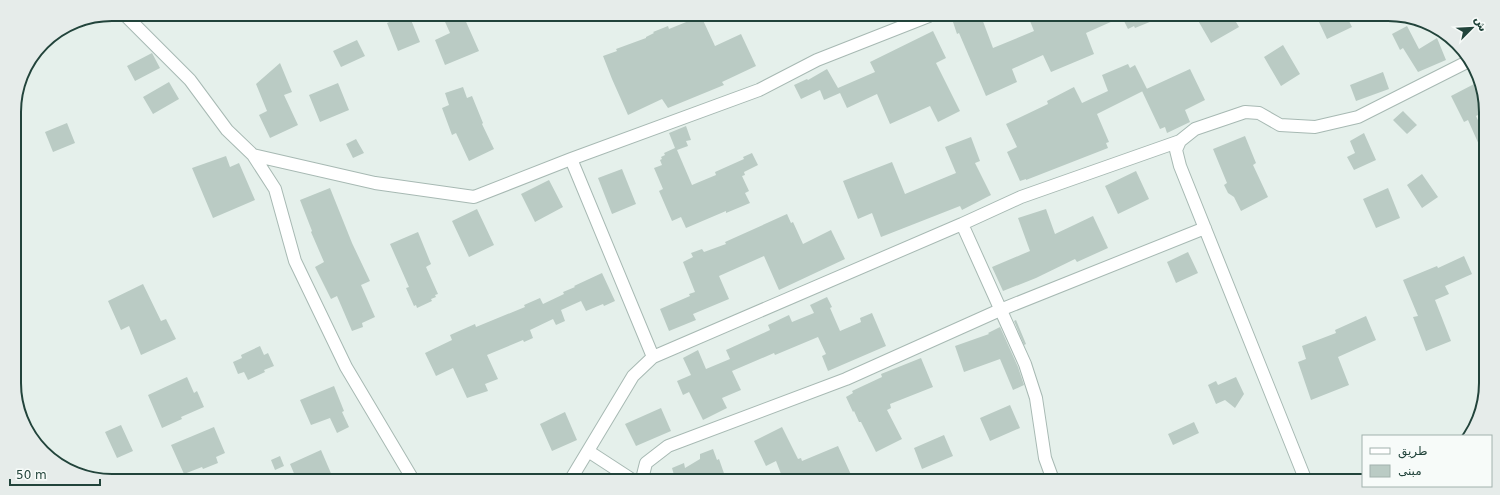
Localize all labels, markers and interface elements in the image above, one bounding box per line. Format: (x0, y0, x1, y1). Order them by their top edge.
north arrow (1452, 8, 1492, 48)
text: ش (1472, 15, 1490, 34)
legend (1362, 435, 1492, 487)
text: طريق (1398, 444, 1428, 459)
scale bar (10, 461, 100, 487)
text: مبنى (1398, 464, 1422, 478)
text: 50 m (16, 468, 47, 482)

